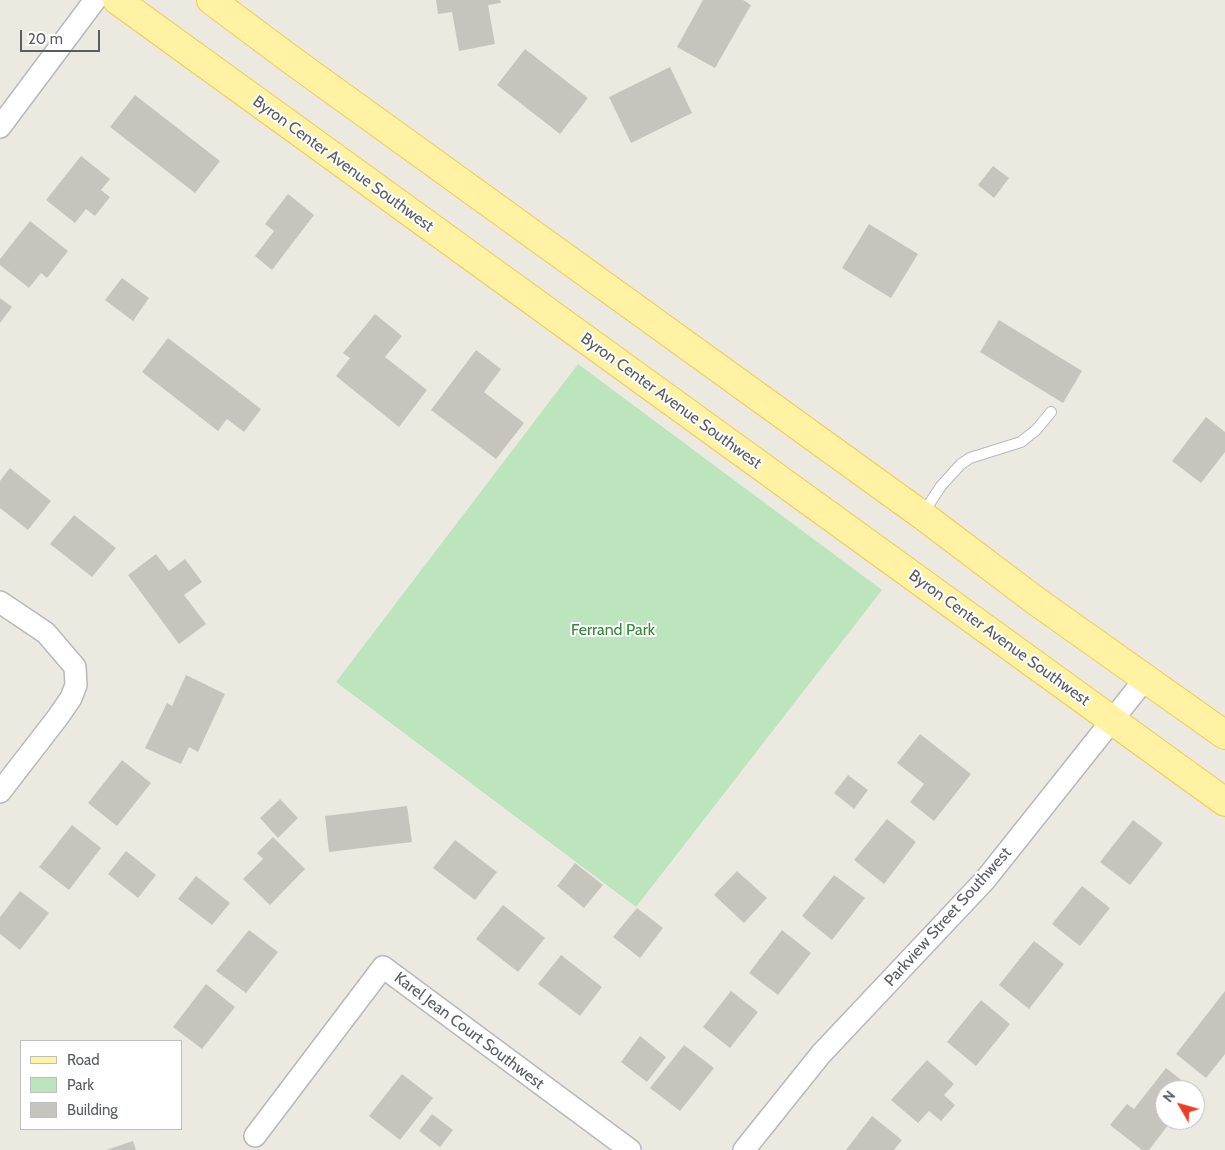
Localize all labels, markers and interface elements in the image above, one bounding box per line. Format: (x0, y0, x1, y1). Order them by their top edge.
scale bar (22, 20, 102, 52)
text: 20 m (28, 30, 63, 48)
street label: Byron Center Avenue Southwest (249, 92, 437, 236)
street label: Byron Center Avenue Southwest (577, 329, 765, 473)
street label: Byron Center Avenue Southwest (905, 566, 1093, 710)
park label: Ferrand Park (571, 620, 655, 640)
street label: Parkview Street Southwest (881, 844, 1015, 990)
street label: Karel Jean Court Southwest (390, 968, 548, 1094)
legend (20, 1040, 182, 1130)
text: Road (67, 1051, 100, 1069)
text: Park (67, 1076, 94, 1094)
north arrow (1155, 1080, 1205, 1130)
text: N (1159, 1087, 1179, 1106)
text: Building (67, 1101, 118, 1119)

